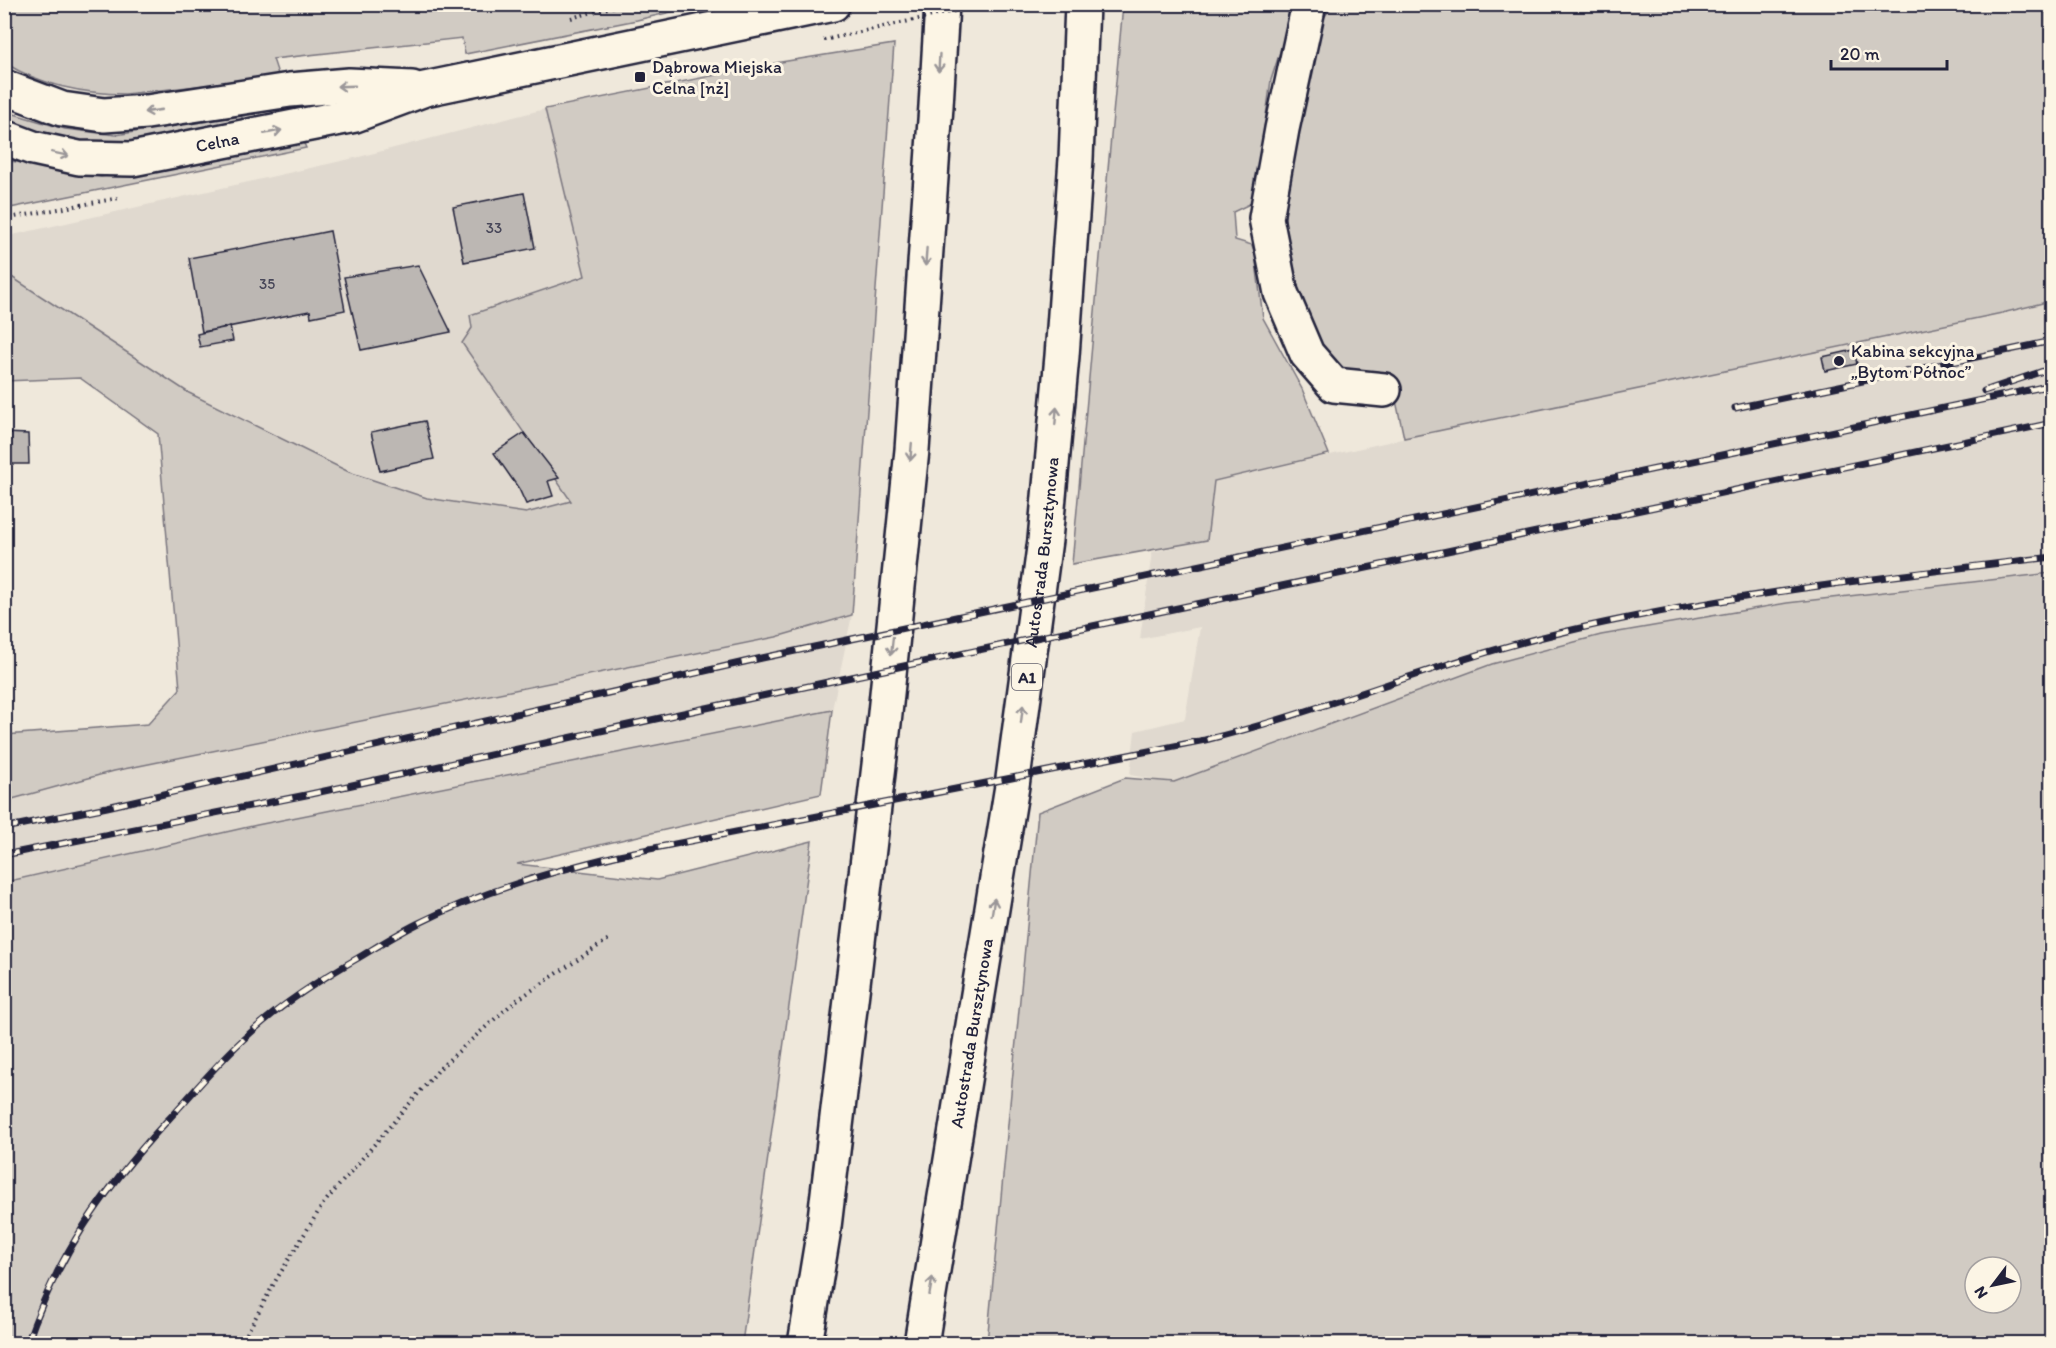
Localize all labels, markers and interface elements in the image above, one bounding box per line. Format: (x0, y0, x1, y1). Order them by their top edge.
scale bar (1831, 33, 1946, 71)
text: 20 m (1840, 43, 1880, 65)
one-way arrow (933, 52, 944, 72)
place label: Dąbrowa Miejska Celna [nż] (652, 56, 782, 99)
marker: Dąbrowa Miejska Celna [nż] (633, 70, 647, 84)
one-way arrow (336, 80, 356, 92)
one-way arrow (143, 105, 163, 116)
one-way arrow (263, 126, 282, 137)
street label: Celna (194, 127, 241, 157)
one-way arrow (50, 149, 69, 160)
house number: 33 (486, 219, 502, 237)
one-way arrow (920, 247, 931, 267)
house number: 35 (259, 275, 275, 293)
place label: Kabina sekcyjna „Bytom Północ” (1851, 340, 1975, 383)
marker: Kabina sekcyjna „Bytom Północ” (1832, 354, 1846, 368)
one-way arrow (1051, 407, 1062, 426)
one-way arrow (906, 442, 917, 461)
street label: Autostrada Bursztynowa (1020, 456, 1064, 649)
one-way arrow (886, 636, 897, 655)
road number: A1 (1012, 664, 1042, 690)
one-way arrow (1017, 705, 1028, 724)
one-way arrow (988, 898, 999, 917)
street label: Autostrada Bursztynowa (945, 937, 998, 1129)
north arrow (1963, 1255, 2023, 1315)
one-way arrow (926, 1276, 937, 1296)
text: N (1970, 1283, 1992, 1302)

